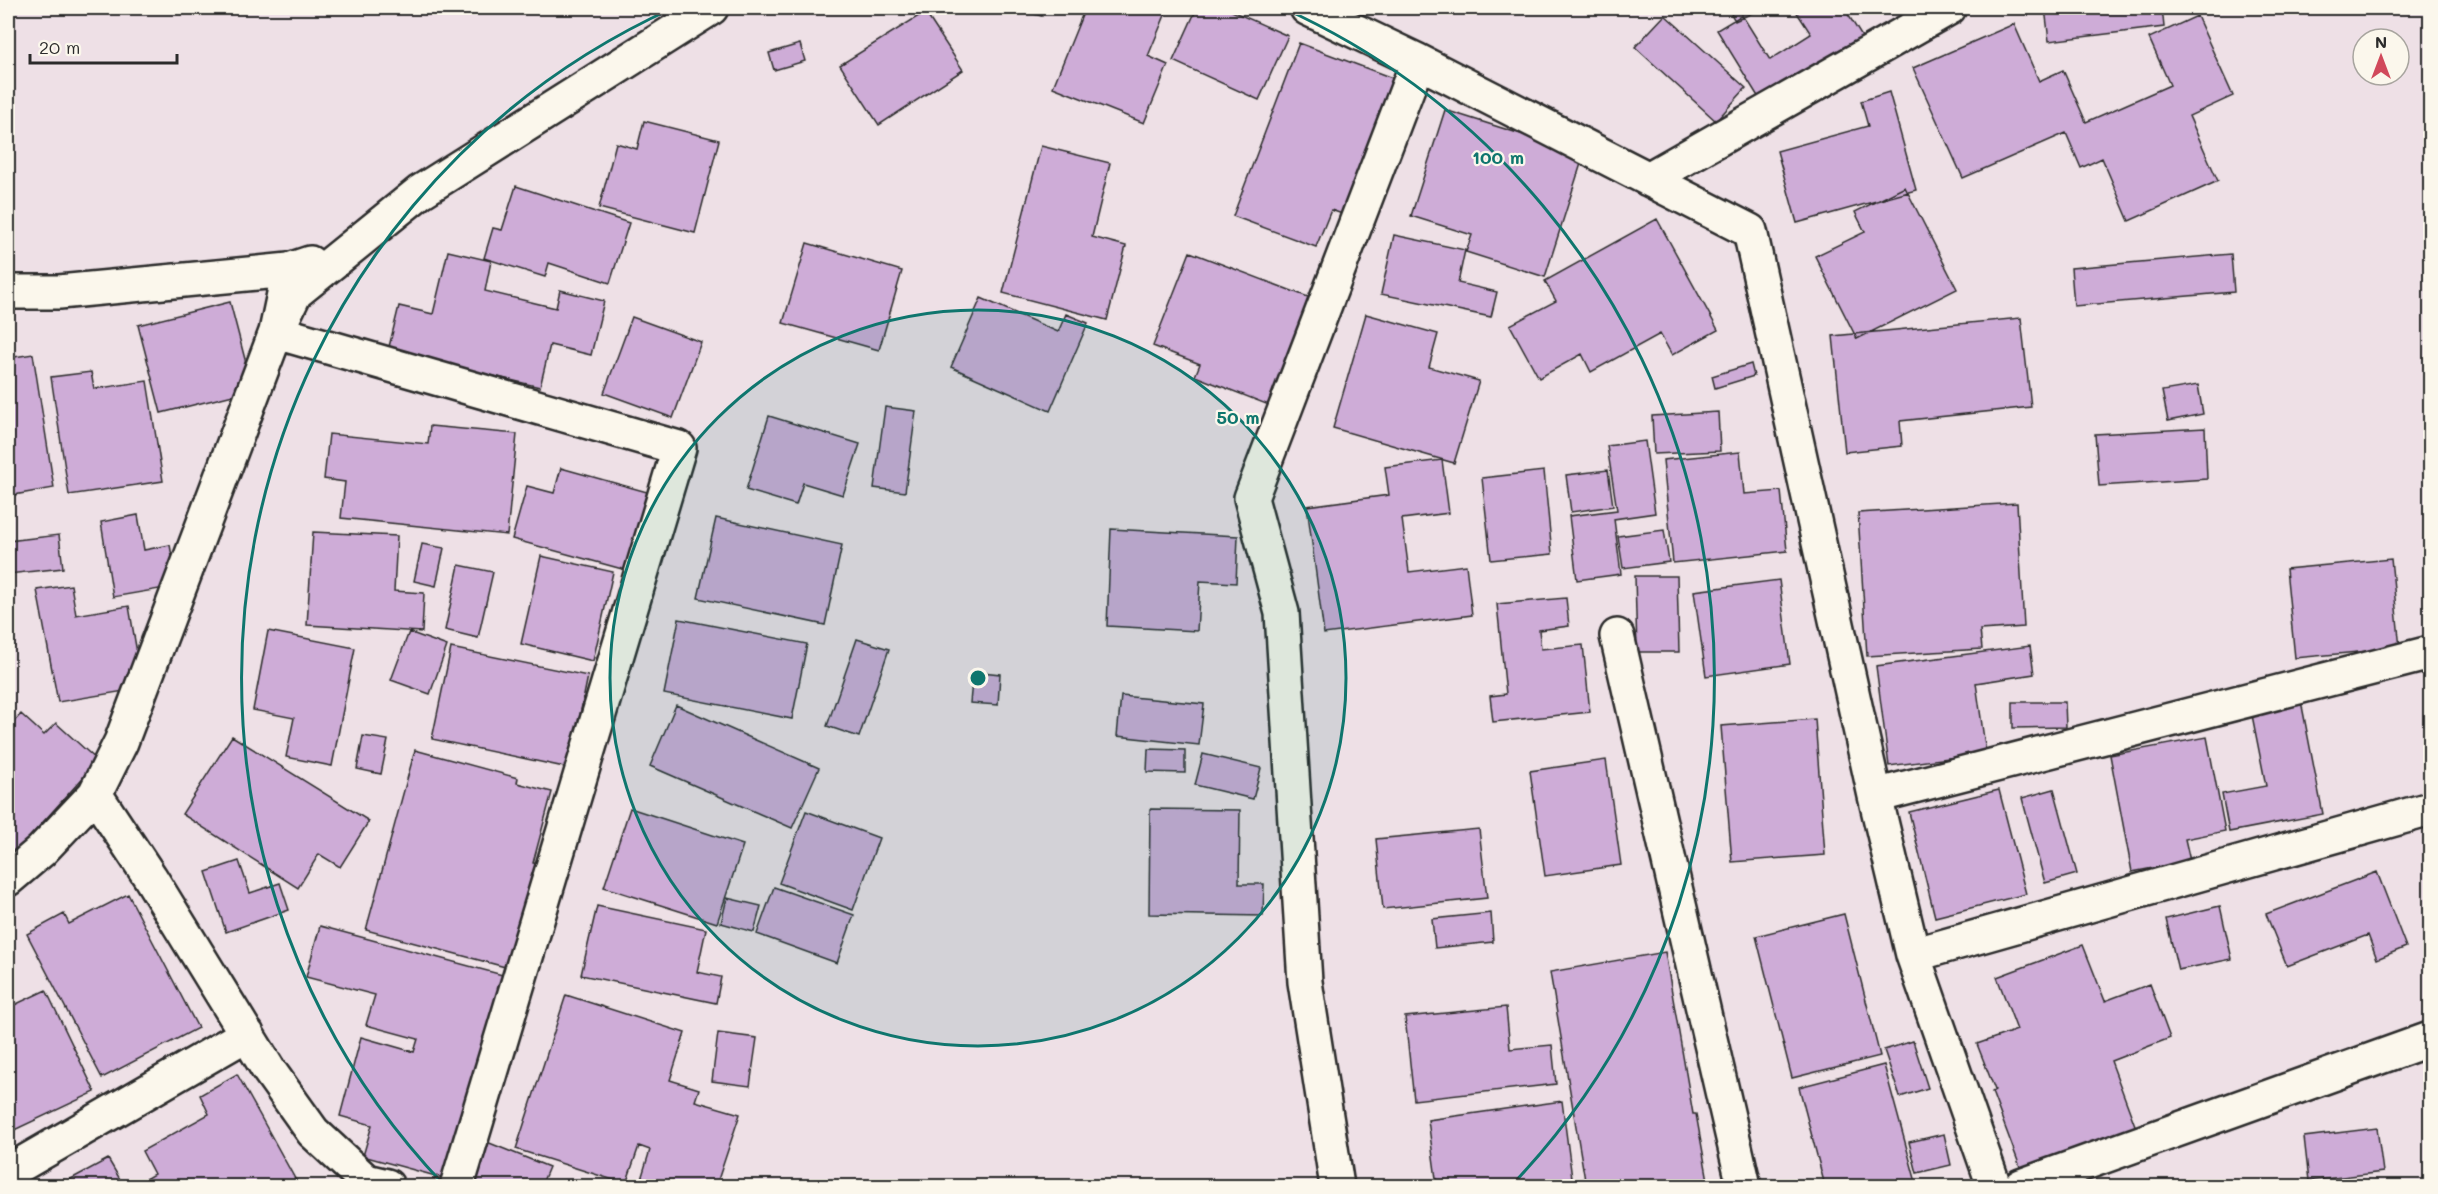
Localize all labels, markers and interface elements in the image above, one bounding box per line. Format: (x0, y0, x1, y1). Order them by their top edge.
scale bar (30, 27, 177, 65)
north arrow (2351, 27, 2411, 87)
text: N (2375, 31, 2387, 52)
text: 20 m (39, 35, 80, 59)
text: 100 m (1472, 145, 1524, 169)
text: 50 m (1217, 405, 1259, 429)
centre of rings (968, 668, 988, 688)

